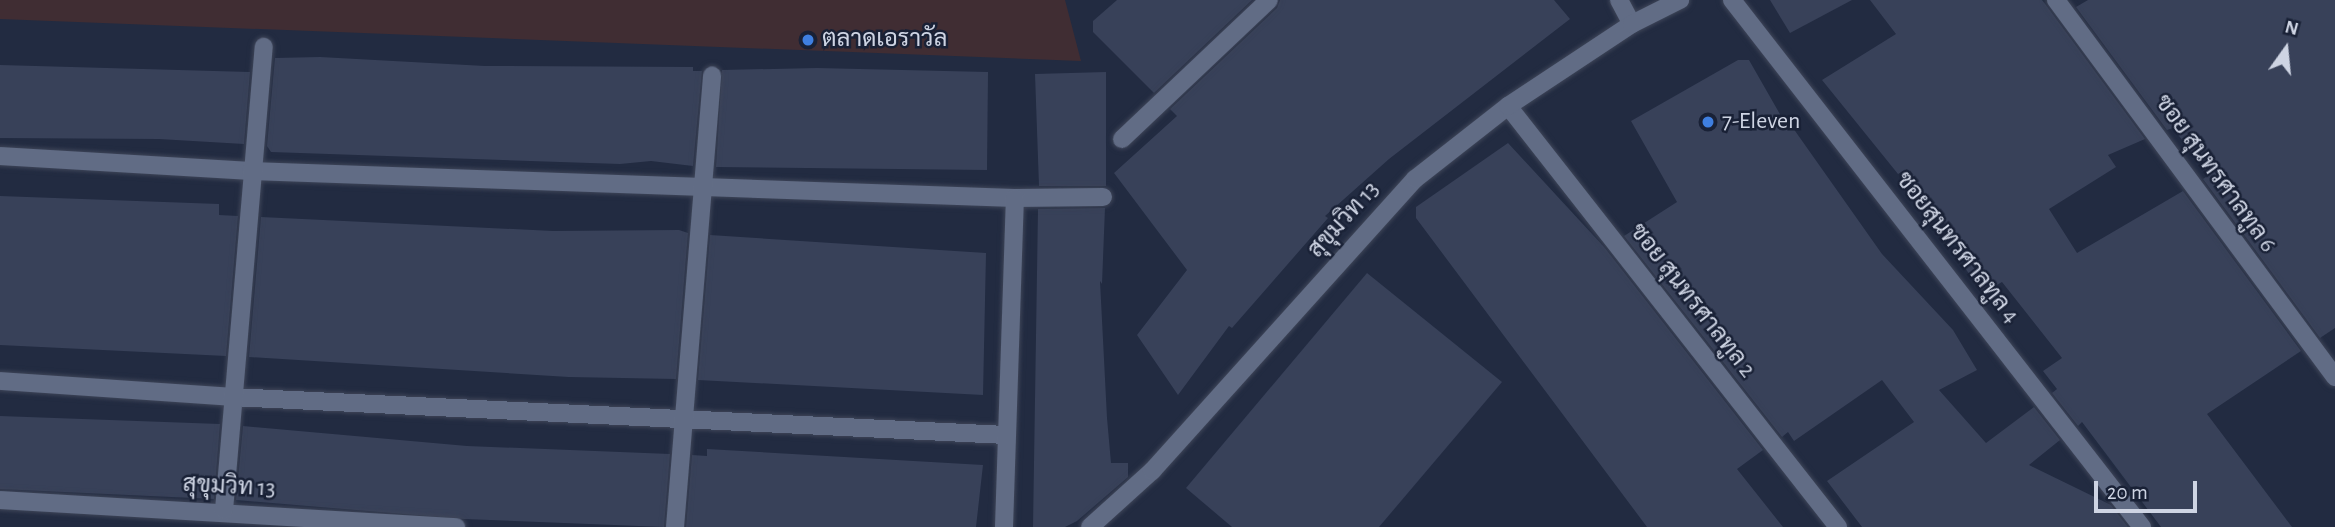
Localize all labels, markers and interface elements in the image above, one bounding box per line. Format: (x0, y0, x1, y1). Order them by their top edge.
north arrow (2251, 14, 2321, 84)
text: N (2283, 17, 2300, 39)
place label: ตลาดเอราวัล (822, 26, 947, 54)
marker: ตลาดเอราวัล (800, 32, 816, 48)
street label: ซอย สุนทรศาลทูล 6 (2148, 89, 2282, 259)
place label: 7-Eleven (1722, 108, 1800, 136)
marker: 7-Eleven (1700, 114, 1716, 130)
street label: ซอยสุนทรศาลทูล 4 (1889, 166, 2025, 330)
street label: สุขุมวิท 13 (1302, 176, 1386, 264)
street label: ซอย สุนทรศาลทูล 2 (1623, 218, 1761, 384)
scale bar (2097, 468, 2200, 512)
street label: สุขุมวิท 13 (182, 470, 276, 504)
text: 20 m (2107, 482, 2148, 503)

